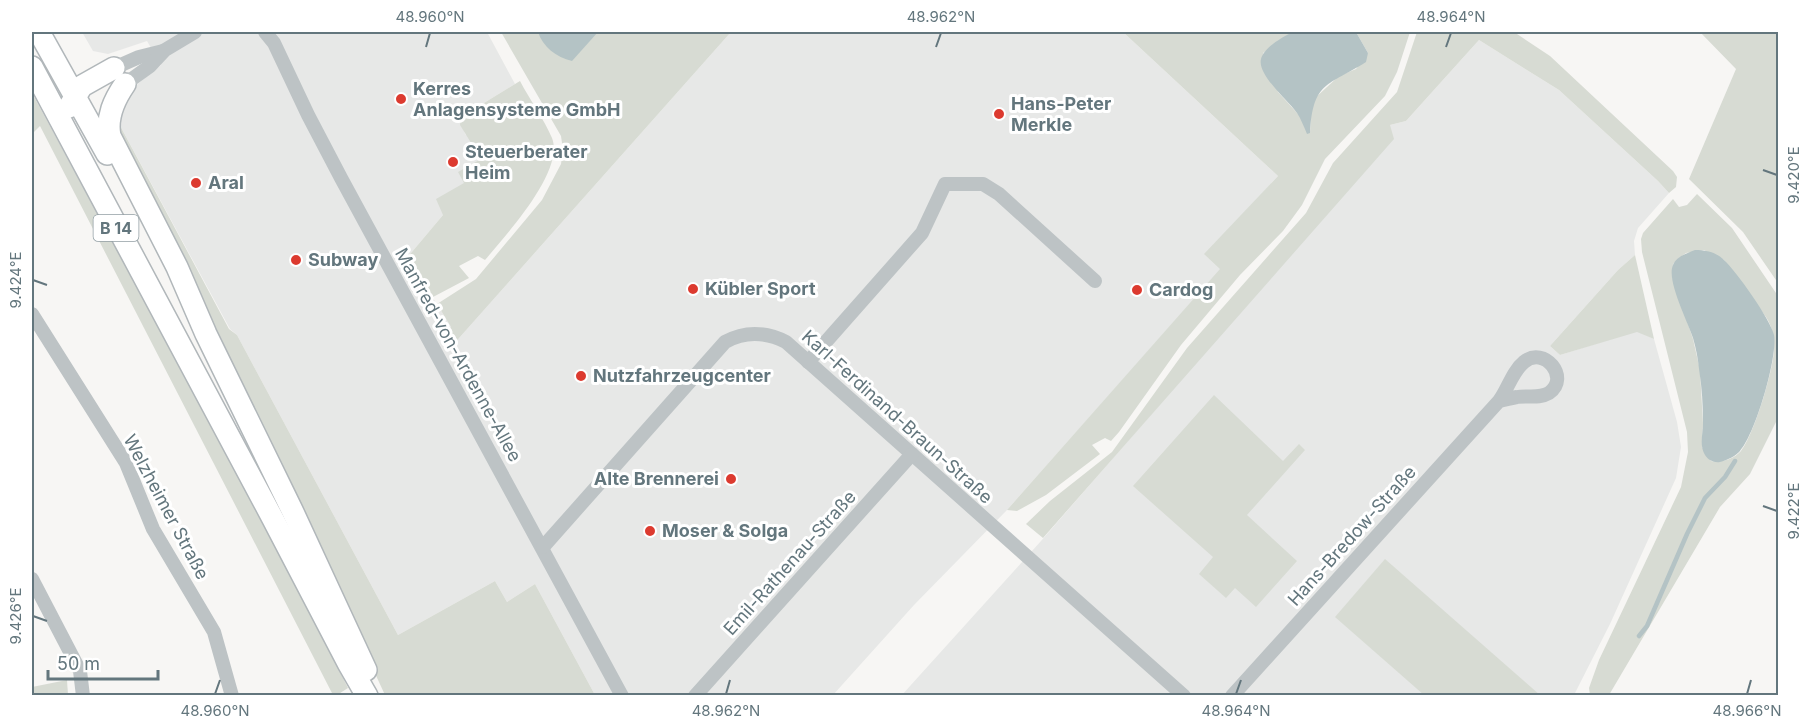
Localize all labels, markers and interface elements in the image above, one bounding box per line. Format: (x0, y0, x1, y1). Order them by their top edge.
text: 48.960°N (395, 7, 465, 26)
text: 48.962°N (907, 7, 975, 26)
text: 48.964°N (1417, 7, 1486, 26)
place label: Kerres Anlagensysteme GmbH (413, 78, 621, 120)
marker: Kerres Anlagensysteme GmbH (394, 92, 408, 106)
place label: Hans-Peter Merkle (1011, 93, 1111, 135)
marker: Hans-Peter Merkle (992, 107, 1006, 121)
place label: Steuerberater Heim (465, 141, 588, 183)
text: 9.420°E (1784, 146, 1803, 204)
marker: Steuerberater Heim (446, 155, 460, 169)
place label: Aral (208, 172, 244, 193)
marker: Aral (189, 176, 203, 190)
road number: B 14 (94, 215, 138, 241)
street label: Manfred-von-Ardenne-Allee (391, 244, 526, 465)
place label: Subway (308, 249, 378, 270)
text: 9.424°E (6, 251, 25, 309)
marker: Subway (289, 253, 303, 267)
place label: Kübler Sport (705, 278, 816, 299)
place label: Cardog (1149, 279, 1213, 300)
marker: Kübler Sport (686, 282, 700, 296)
marker: Cardog (1130, 283, 1144, 297)
street label: Karl-Ferdinand-Braun-Straße (798, 326, 997, 508)
place label: Nutzfahrzeugcenter (593, 365, 771, 386)
marker: Nutzfahrzeugcenter (574, 369, 588, 383)
street label: Welzheimer Straße (119, 431, 214, 583)
street label: Hans-Bredow-Straße (1283, 461, 1420, 610)
place label: Alte Brennerei (594, 468, 719, 489)
marker: Alte Brennerei (724, 472, 738, 486)
text: 9.422°E (1784, 482, 1803, 540)
street label: Emil-Rathenau-Straße (719, 486, 860, 639)
place label: Moser & Solga (662, 520, 788, 541)
marker: Moser & Solga (643, 524, 657, 538)
text: 9.426°E (6, 587, 25, 645)
scale bar (48, 643, 158, 681)
text: 50 m (57, 653, 100, 674)
text: 48.960°N (180, 701, 250, 720)
text: 48.962°N (692, 701, 760, 720)
text: 48.964°N (1202, 701, 1271, 720)
text: 48.966°N (1713, 701, 1781, 720)

